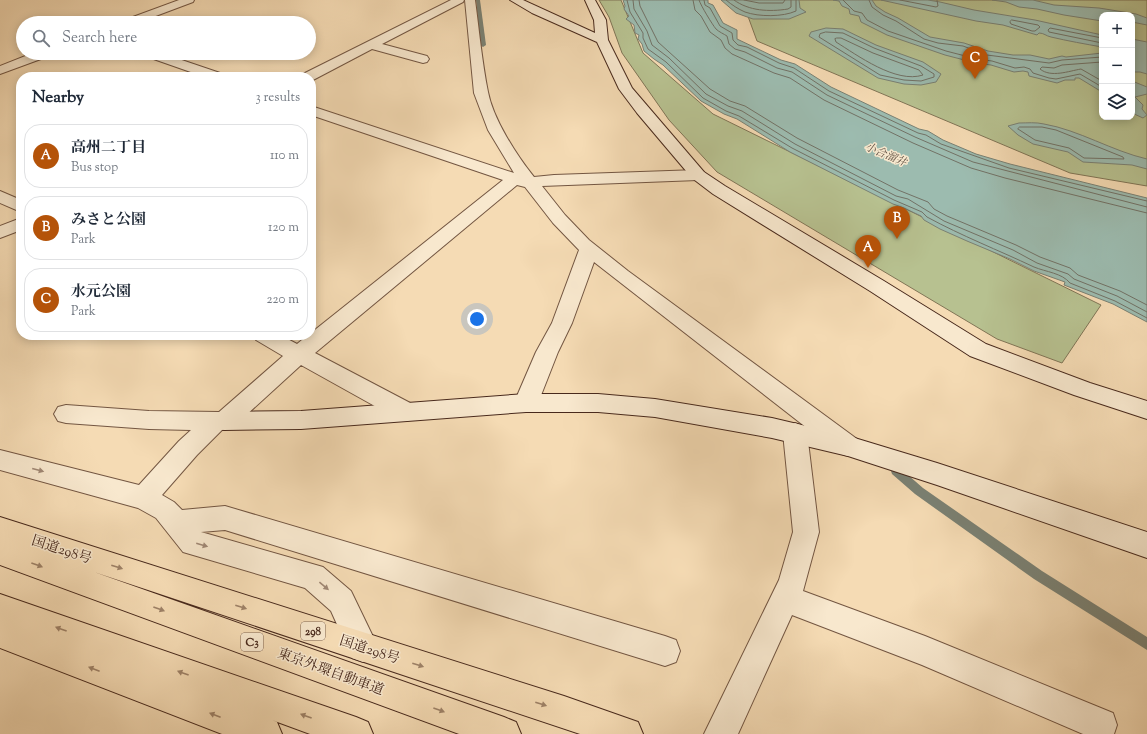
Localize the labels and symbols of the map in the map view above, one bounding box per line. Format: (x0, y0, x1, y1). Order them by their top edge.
pin: C (962, 46, 988, 79)
water label: 小合溜井 (862, 139, 910, 171)
pin: B (884, 206, 910, 239)
pin: A (855, 235, 881, 268)
your location (467, 309, 487, 329)
one-way arrow (31, 467, 44, 473)
street label: 国道298号 (29, 532, 94, 570)
one-way arrow (196, 542, 208, 548)
one-way arrow (31, 562, 43, 568)
one-way arrow (111, 564, 123, 570)
one-way arrow (318, 582, 329, 591)
one-way arrow (235, 604, 247, 610)
one-way arrow (154, 606, 166, 612)
road number: 298 (301, 622, 325, 640)
one-way arrow (55, 626, 67, 632)
street label: 国道298号 (337, 632, 402, 670)
road number: C3 (241, 633, 263, 651)
street label: 東京外環自動車道 (274, 644, 386, 701)
one-way arrow (412, 662, 424, 668)
one-way arrow (87, 665, 99, 671)
one-way arrow (177, 669, 189, 675)
one-way arrow (536, 702, 548, 708)
one-way arrow (434, 707, 446, 713)
one-way arrow (209, 712, 221, 718)
one-way arrow (300, 713, 312, 719)

